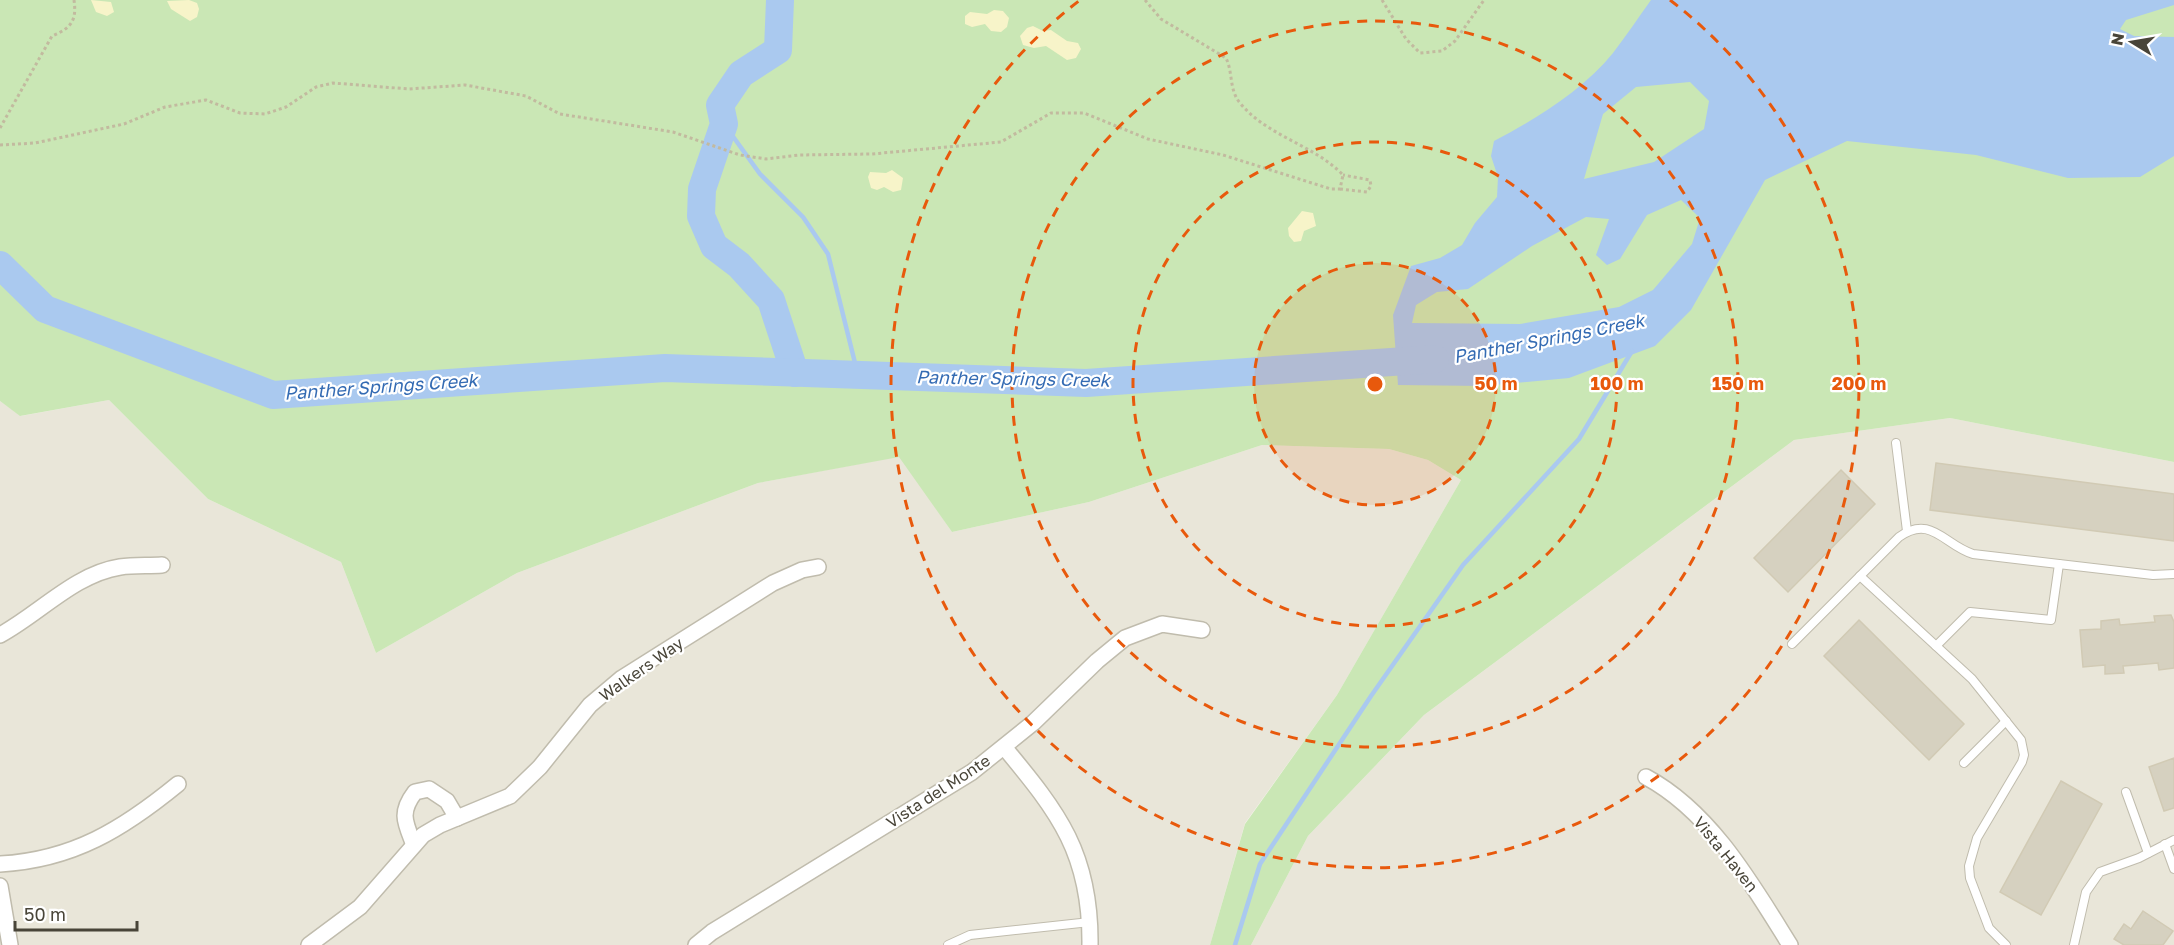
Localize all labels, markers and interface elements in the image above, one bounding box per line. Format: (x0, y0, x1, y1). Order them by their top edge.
north arrow (2102, 12, 2162, 72)
text: N (2106, 31, 2128, 47)
water label: Panther Springs Creek (1452, 308, 1648, 367)
water label: Panther Springs Creek (916, 365, 1112, 391)
water label: Panther Springs Creek (284, 368, 480, 404)
text: 50 m (1475, 372, 1517, 394)
text: 100 m (1591, 372, 1643, 394)
text: 150 m (1712, 372, 1764, 394)
text: 200 m (1832, 372, 1886, 394)
centre of rings (1365, 374, 1385, 394)
street label: Walkers Way (595, 633, 687, 705)
street label: Vista del Monte (882, 750, 994, 832)
street label: Vista Haven (1689, 812, 1763, 896)
scale bar (15, 894, 136, 932)
text: 50 m (24, 903, 66, 925)

